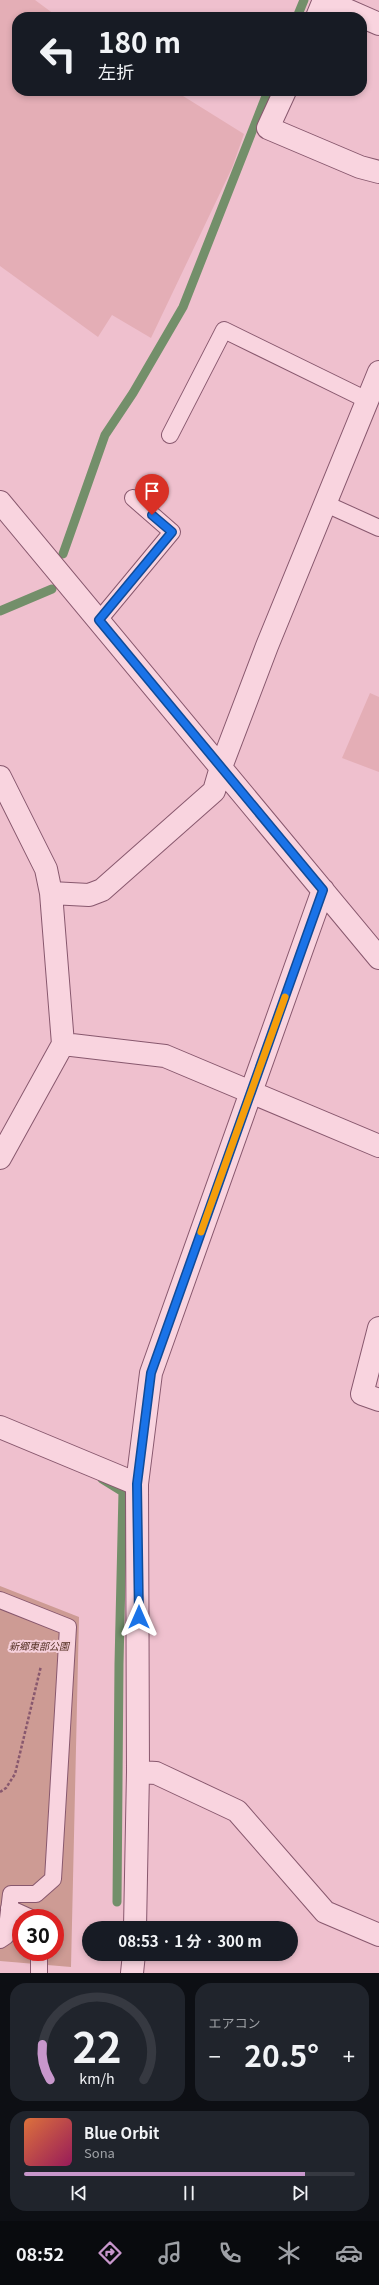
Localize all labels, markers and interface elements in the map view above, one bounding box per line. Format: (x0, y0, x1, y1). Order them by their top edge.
text: 180 m (98, 21, 181, 61)
icon: left (32, 28, 84, 80)
text: 左折 (98, 58, 134, 84)
pin (135, 474, 169, 515)
icon: arrive (141, 480, 163, 502)
position arrow (118, 1596, 160, 1638)
park label: 新郷東部公園 (9, 1638, 71, 1653)
speed limit sign: 30 (12, 1909, 64, 1961)
text: 08:53 · 1 分 · 300 m (118, 1930, 262, 1951)
text: エアコン (209, 2013, 261, 2032)
text: 22 (73, 2015, 122, 2075)
text: 20.5° (244, 2032, 319, 2076)
text: − (209, 2039, 221, 2071)
text: + (343, 2039, 355, 2071)
text: km/h (80, 2067, 115, 2088)
text: Blue Orbit (84, 2122, 159, 2143)
text: Sona (84, 2143, 115, 2162)
icon: previous (68, 2182, 90, 2204)
icon: pause (178, 2182, 200, 2204)
icon: next (289, 2182, 311, 2204)
icon: directions (96, 2239, 124, 2267)
icon: music (156, 2239, 184, 2267)
icon: phone (216, 2239, 244, 2267)
icon: climate (275, 2239, 303, 2267)
icon: car (335, 2239, 363, 2267)
text: 08:52 (16, 2240, 64, 2266)

